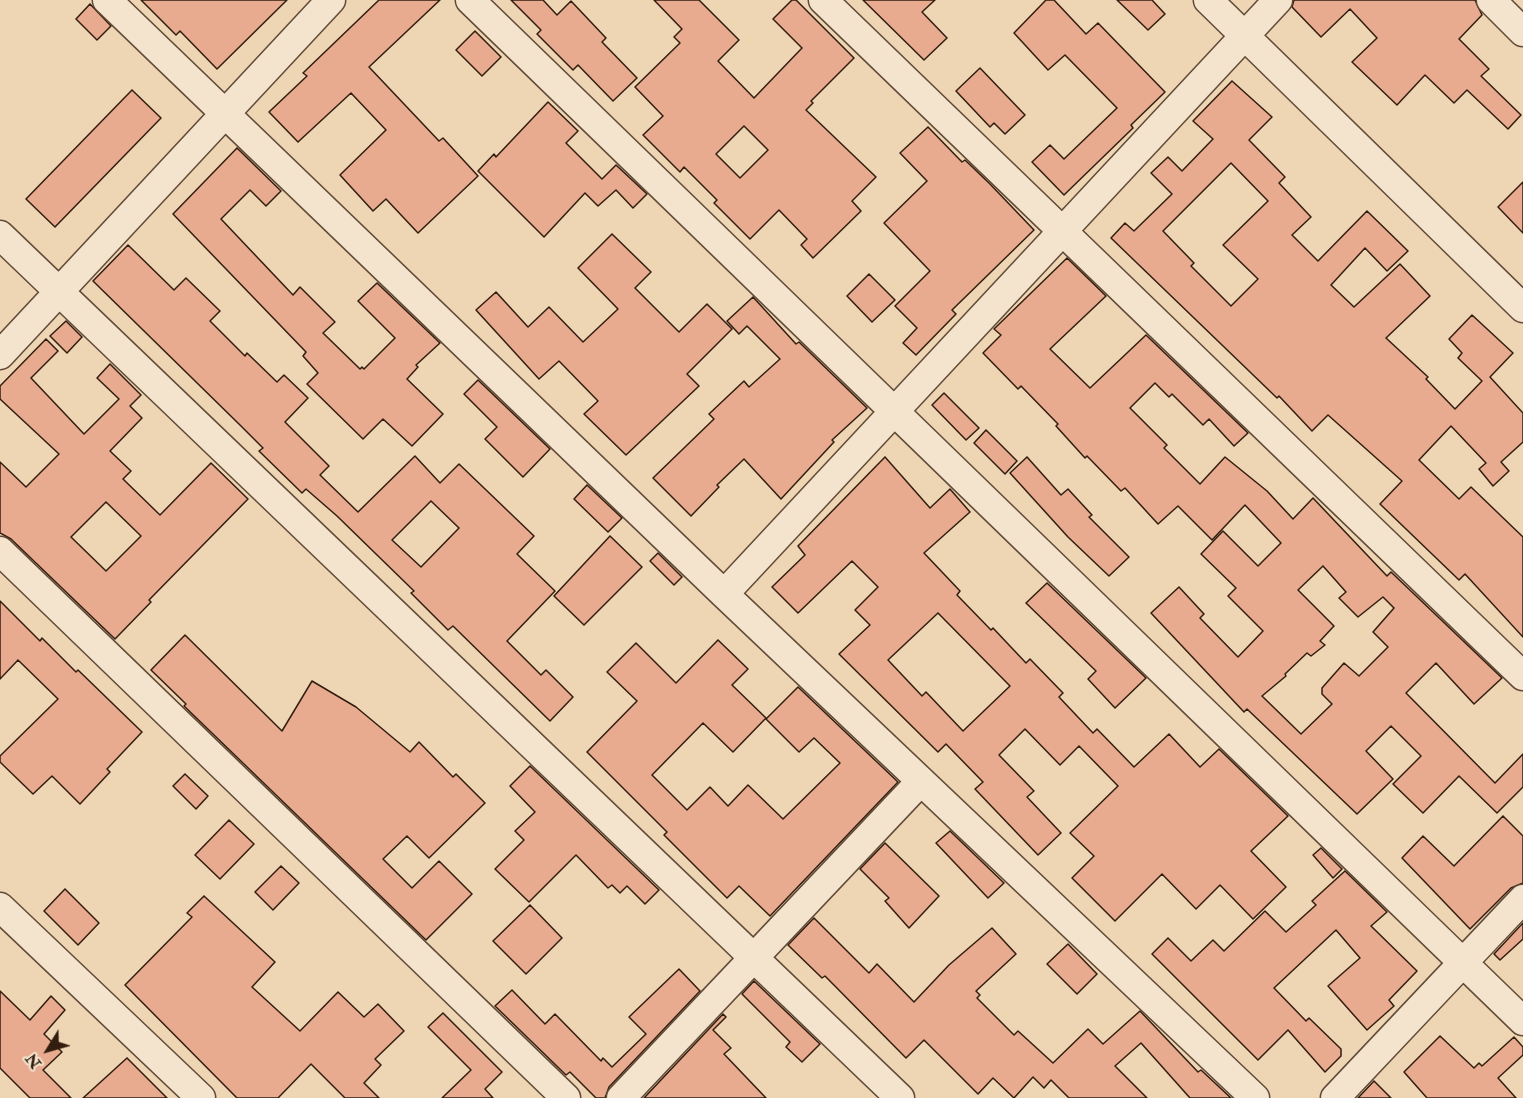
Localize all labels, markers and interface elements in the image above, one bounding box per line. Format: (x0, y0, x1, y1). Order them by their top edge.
north arrow (18, 1020, 78, 1080)
text: N (21, 1049, 46, 1073)

